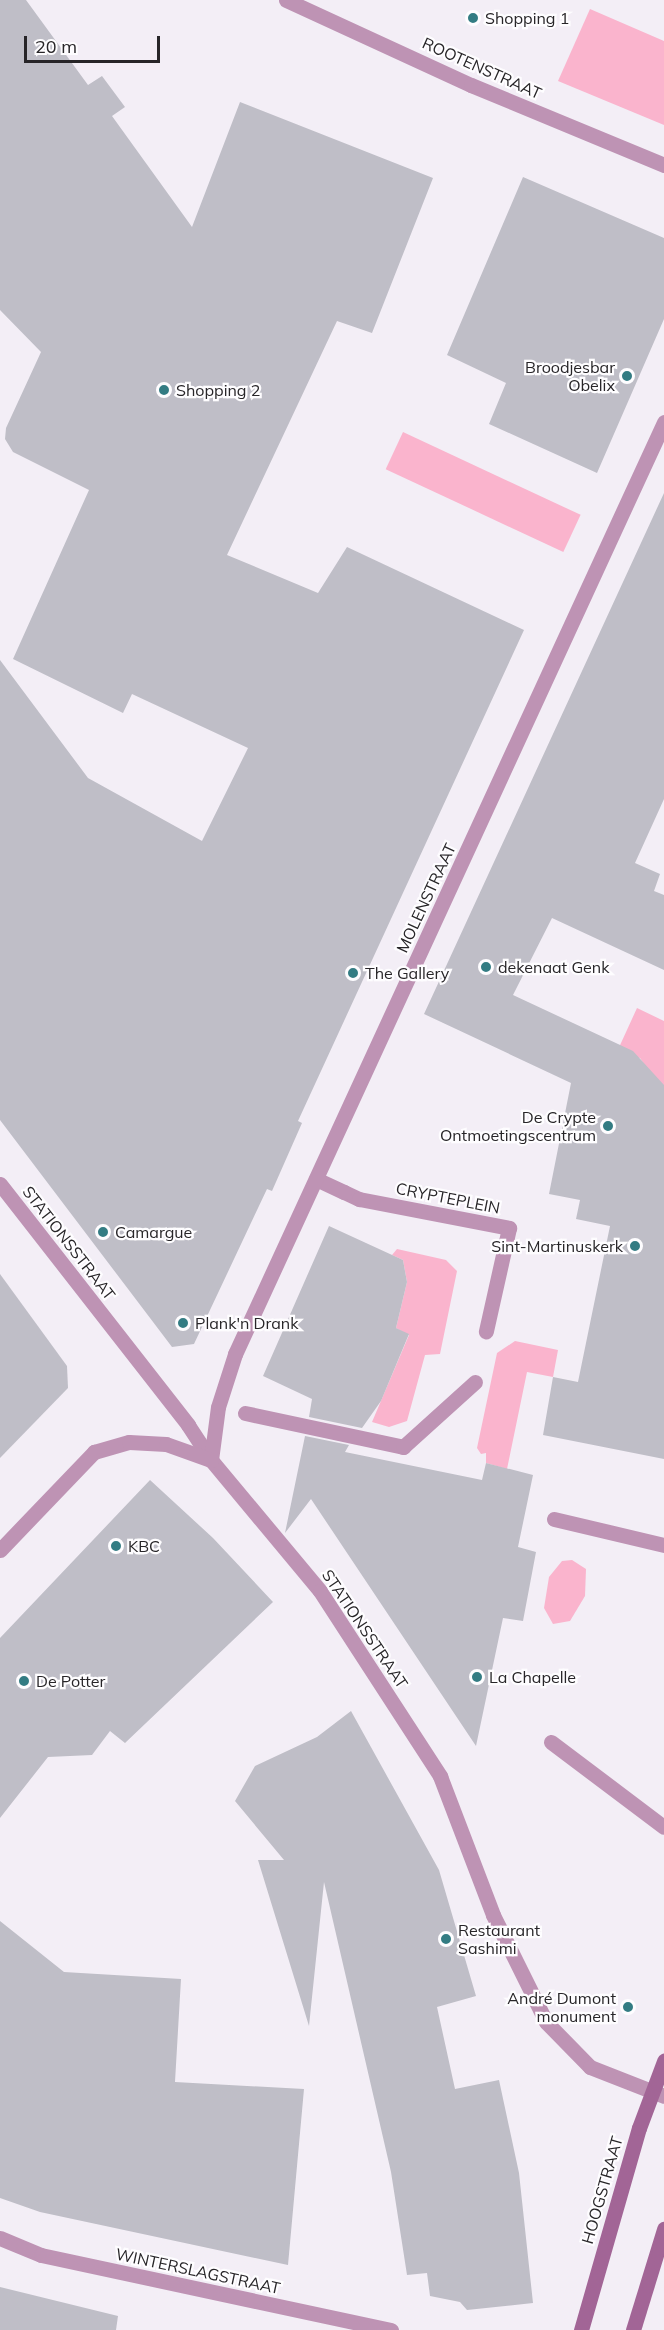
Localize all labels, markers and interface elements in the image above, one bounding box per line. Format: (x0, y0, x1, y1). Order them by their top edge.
place label: Shopping 1 (485, 8, 569, 28)
marker: Shopping 1 (466, 11, 480, 25)
scale bar (27, 24, 164, 62)
street label: ROOTENSTRAAT (420, 33, 544, 103)
text: 20 m (35, 35, 77, 58)
place label: Broodjesbar Obelix (525, 357, 615, 395)
marker: Broodjesbar Obelix (620, 369, 634, 383)
place label: Shopping 2 (176, 380, 260, 400)
marker: Shopping 2 (157, 383, 171, 397)
street label: MOLENSTRAAT (392, 840, 460, 956)
place label: dekenaat Genk (498, 957, 609, 977)
marker: dekenaat Genk (479, 960, 493, 974)
place label: The Gallery (365, 963, 449, 983)
marker: The Gallery (346, 966, 360, 980)
place label: De Crypte Ontmoetingscentrum (440, 1107, 596, 1145)
marker: De Crypte Ontmoetingscentrum (601, 1119, 615, 1133)
street label: CRYPTEPLEIN (394, 1178, 502, 1218)
street label: STATIONSSTRAAT (19, 1182, 119, 1304)
place label: Camargue (115, 1222, 192, 1242)
marker: Camargue (96, 1225, 110, 1239)
place label: Sint-Martinuskerk (491, 1236, 623, 1256)
marker: Sint-Martinuskerk (628, 1239, 642, 1253)
place label: Plank'n Drank (195, 1313, 298, 1333)
marker: Plank'n Drank (176, 1316, 190, 1330)
place label: KBC (128, 1536, 160, 1556)
marker: KBC (109, 1539, 123, 1553)
street label: STATIONSSTRAAT (318, 1566, 412, 1692)
place label: La Chapelle (489, 1667, 576, 1687)
marker: La Chapelle (470, 1670, 484, 1684)
place label: De Potter (36, 1671, 105, 1691)
marker: De Potter (17, 1674, 31, 1688)
place label: Restaurant Sashimi (458, 1920, 540, 1958)
marker: Restaurant Sashimi (439, 1932, 453, 1946)
place label: André Dumont monument (507, 1988, 616, 2026)
marker: André Dumont monument (621, 2000, 635, 2014)
street label: HOOGSTRAAT (577, 2134, 627, 2246)
street label: WINTERSLAGSTRAAT (114, 2244, 282, 2298)

